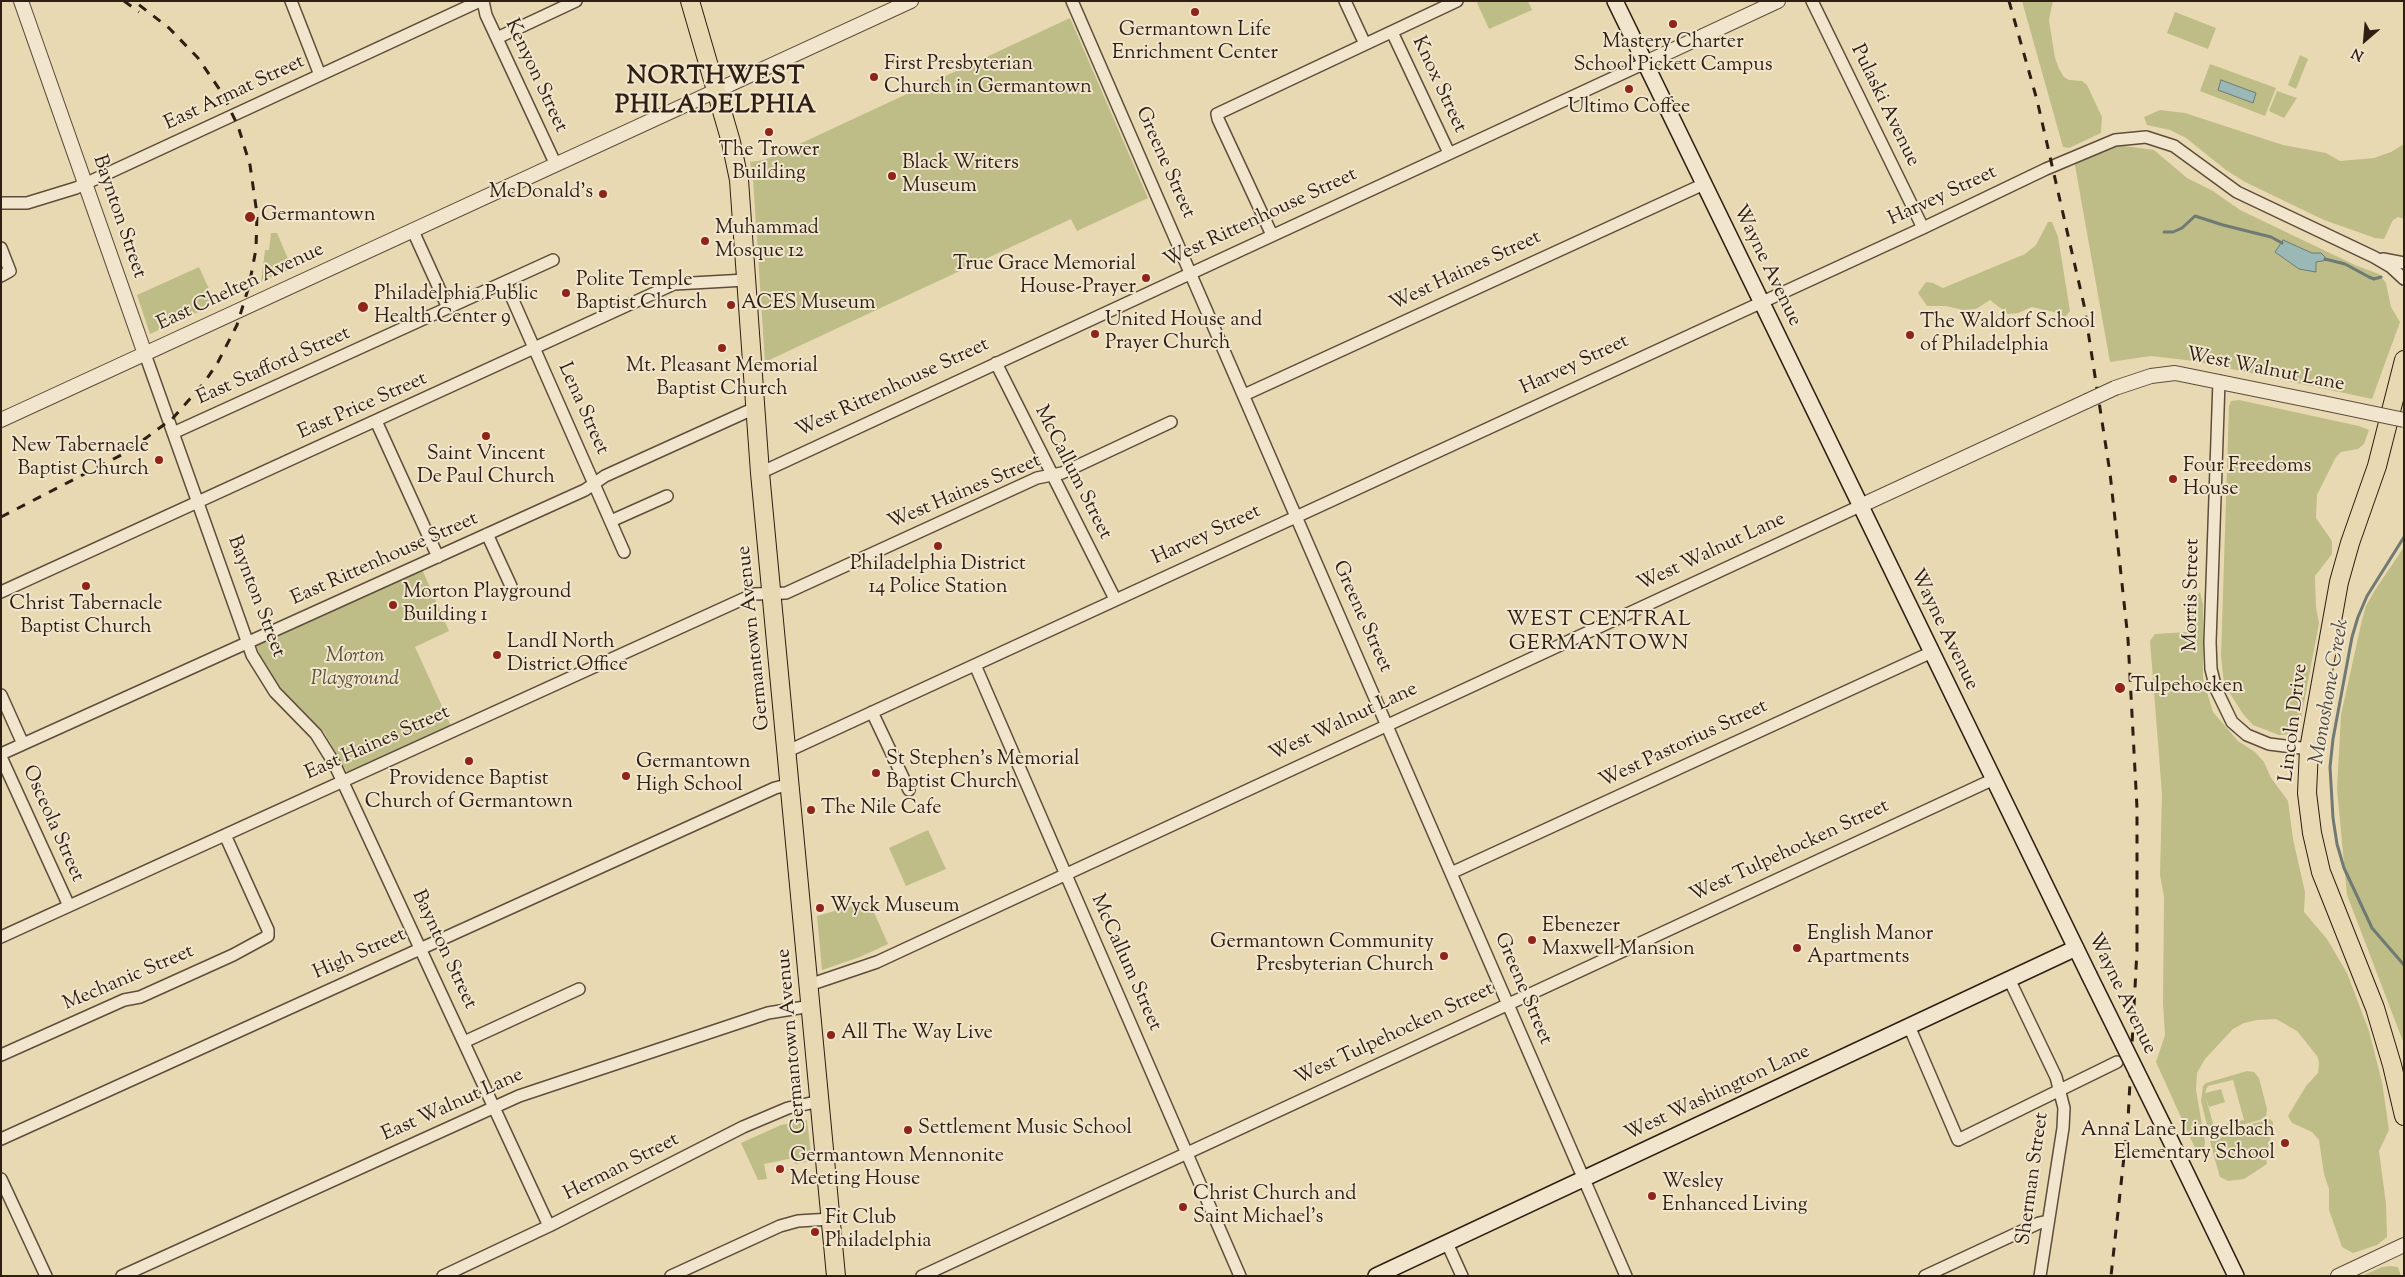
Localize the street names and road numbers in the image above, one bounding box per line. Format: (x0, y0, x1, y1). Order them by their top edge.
street label: Kenyon Street (498, 15, 572, 137)
street label: Knox Street (1405, 33, 1471, 137)
street label: Pulaski Avenue (1844, 41, 1924, 171)
street label: East Armat Street (161, 51, 309, 137)
street label: Greene Street (1129, 104, 1199, 222)
street label: Baynton Street (86, 152, 150, 282)
street label: Harvey Street (1885, 161, 2001, 233)
street label: West Rittenhouse Street (1161, 164, 1361, 274)
street label: Wayne Avenue (1726, 201, 1806, 331)
street label: West Haines Street (1387, 226, 1545, 318)
street label: East Chelten Avenue (154, 239, 328, 337)
street label: East Stafford Street (193, 322, 355, 412)
street label: Harvey Street (1517, 330, 1633, 402)
street label: West Rittenhouse Street (793, 334, 993, 444)
street label: West Walnut Lane (2184, 344, 2346, 398)
street label: Lena Street (551, 359, 613, 459)
street label: East Price Street (295, 368, 431, 446)
street label: McCallum Street (1028, 402, 1116, 544)
street label: West Haines Street (885, 450, 1045, 536)
street label: Harvey Street (1149, 500, 1265, 572)
street label: East Rittenhouse Street (288, 508, 482, 612)
street label: West Walnut Lane (1634, 508, 1790, 598)
street label: Baynton Street (221, 533, 289, 661)
street label: Morris Street (2180, 538, 2206, 652)
street label: Germantown Avenue (733, 544, 777, 732)
street label: Greene Street (1326, 558, 1396, 676)
street label: Wayne Avenue (1903, 565, 1983, 695)
street label: Lincoln Drive (2276, 662, 2314, 784)
street label: West Walnut Lane (1266, 678, 1422, 768)
street label: West Pastorius Street (1596, 696, 1772, 794)
street label: East Haines Street (302, 701, 454, 787)
street label: Osceola Street (16, 762, 88, 886)
street label: West Tulpehocken Street (1687, 795, 1893, 909)
street label: Baynton Street (405, 887, 481, 1013)
street label: McCallum Street (1084, 891, 1166, 1035)
street label: High Street (310, 924, 410, 986)
street label: Greene Street (1488, 929, 1556, 1049)
street label: Wayne Avenue (2081, 929, 2161, 1059)
street label: Mechanic Street (60, 941, 198, 1017)
street label: Germantown Avenue (773, 947, 813, 1135)
street label: West Tulpehocken Street (1292, 978, 1498, 1092)
street label: West Washington Lane (1622, 1041, 1814, 1147)
street label: East Walnut Lane (378, 1064, 528, 1148)
street label: Sherman Street (2013, 1111, 2055, 1247)
street label: Herman Street (560, 1129, 684, 1207)

